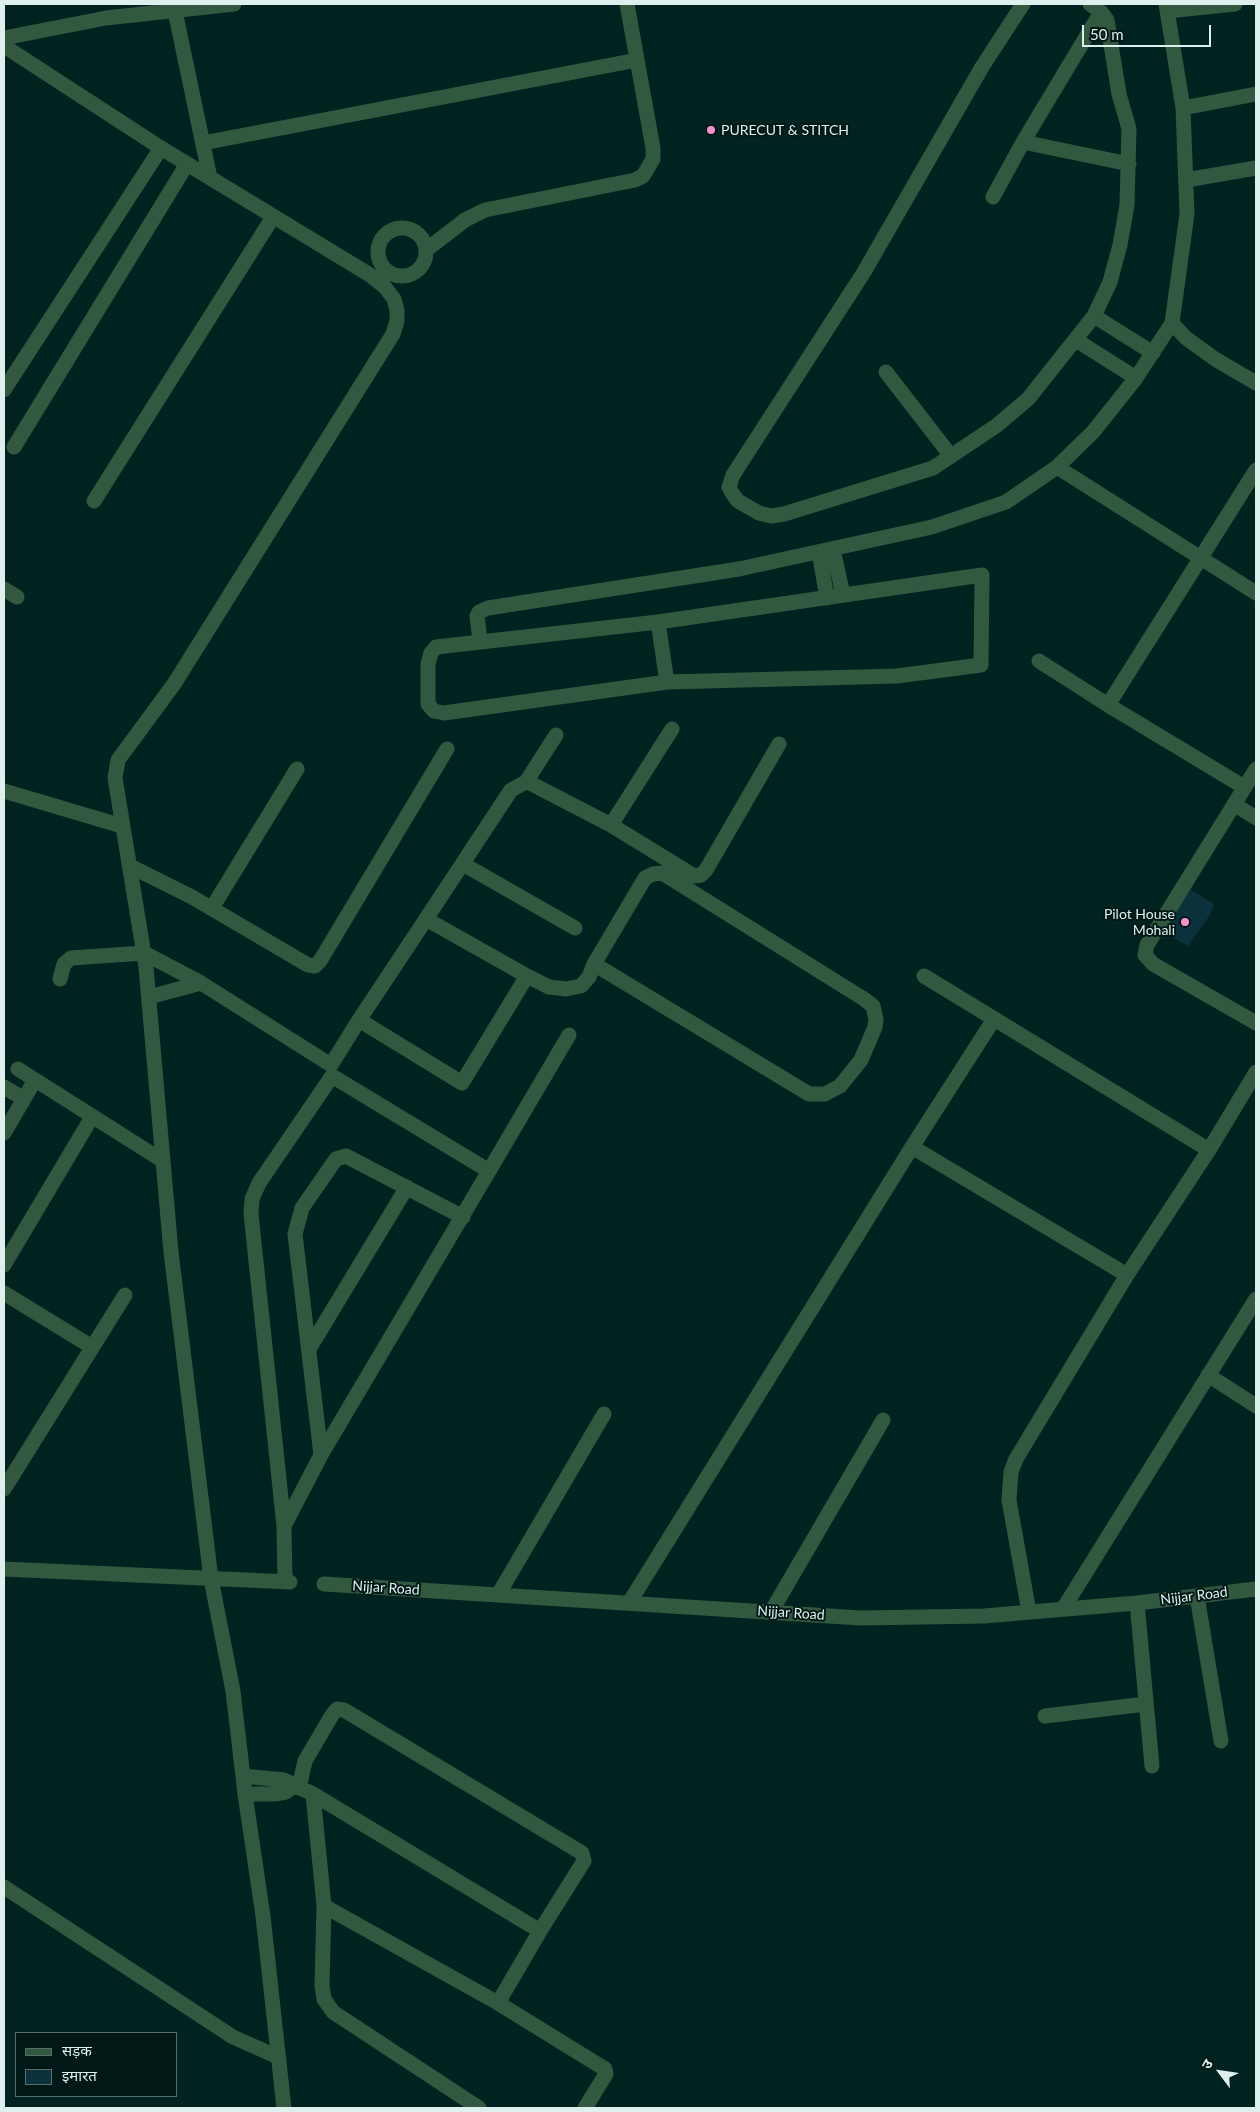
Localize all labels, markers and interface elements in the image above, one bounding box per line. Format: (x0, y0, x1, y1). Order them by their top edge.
scale bar (1085, 15, 1214, 47)
text: 50 m (1090, 25, 1124, 43)
place label: PURECUT & STITCH (721, 122, 849, 138)
marker: PURECUT & STITCH (705, 124, 717, 136)
place label: Pilot House Mohali (1104, 906, 1175, 939)
marker: Pilot House Mohali (1179, 916, 1191, 928)
street label: Nijjar Road (352, 1577, 420, 1599)
street label: Nijjar Road (1160, 1584, 1228, 1608)
street label: Nijjar Road (757, 1602, 825, 1624)
legend (15, 2032, 178, 2097)
text: सड़क (62, 2041, 92, 2059)
north arrow (1195, 2047, 1245, 2097)
text: उ (1197, 2056, 1216, 2072)
text: इमारत (62, 2066, 97, 2084)

